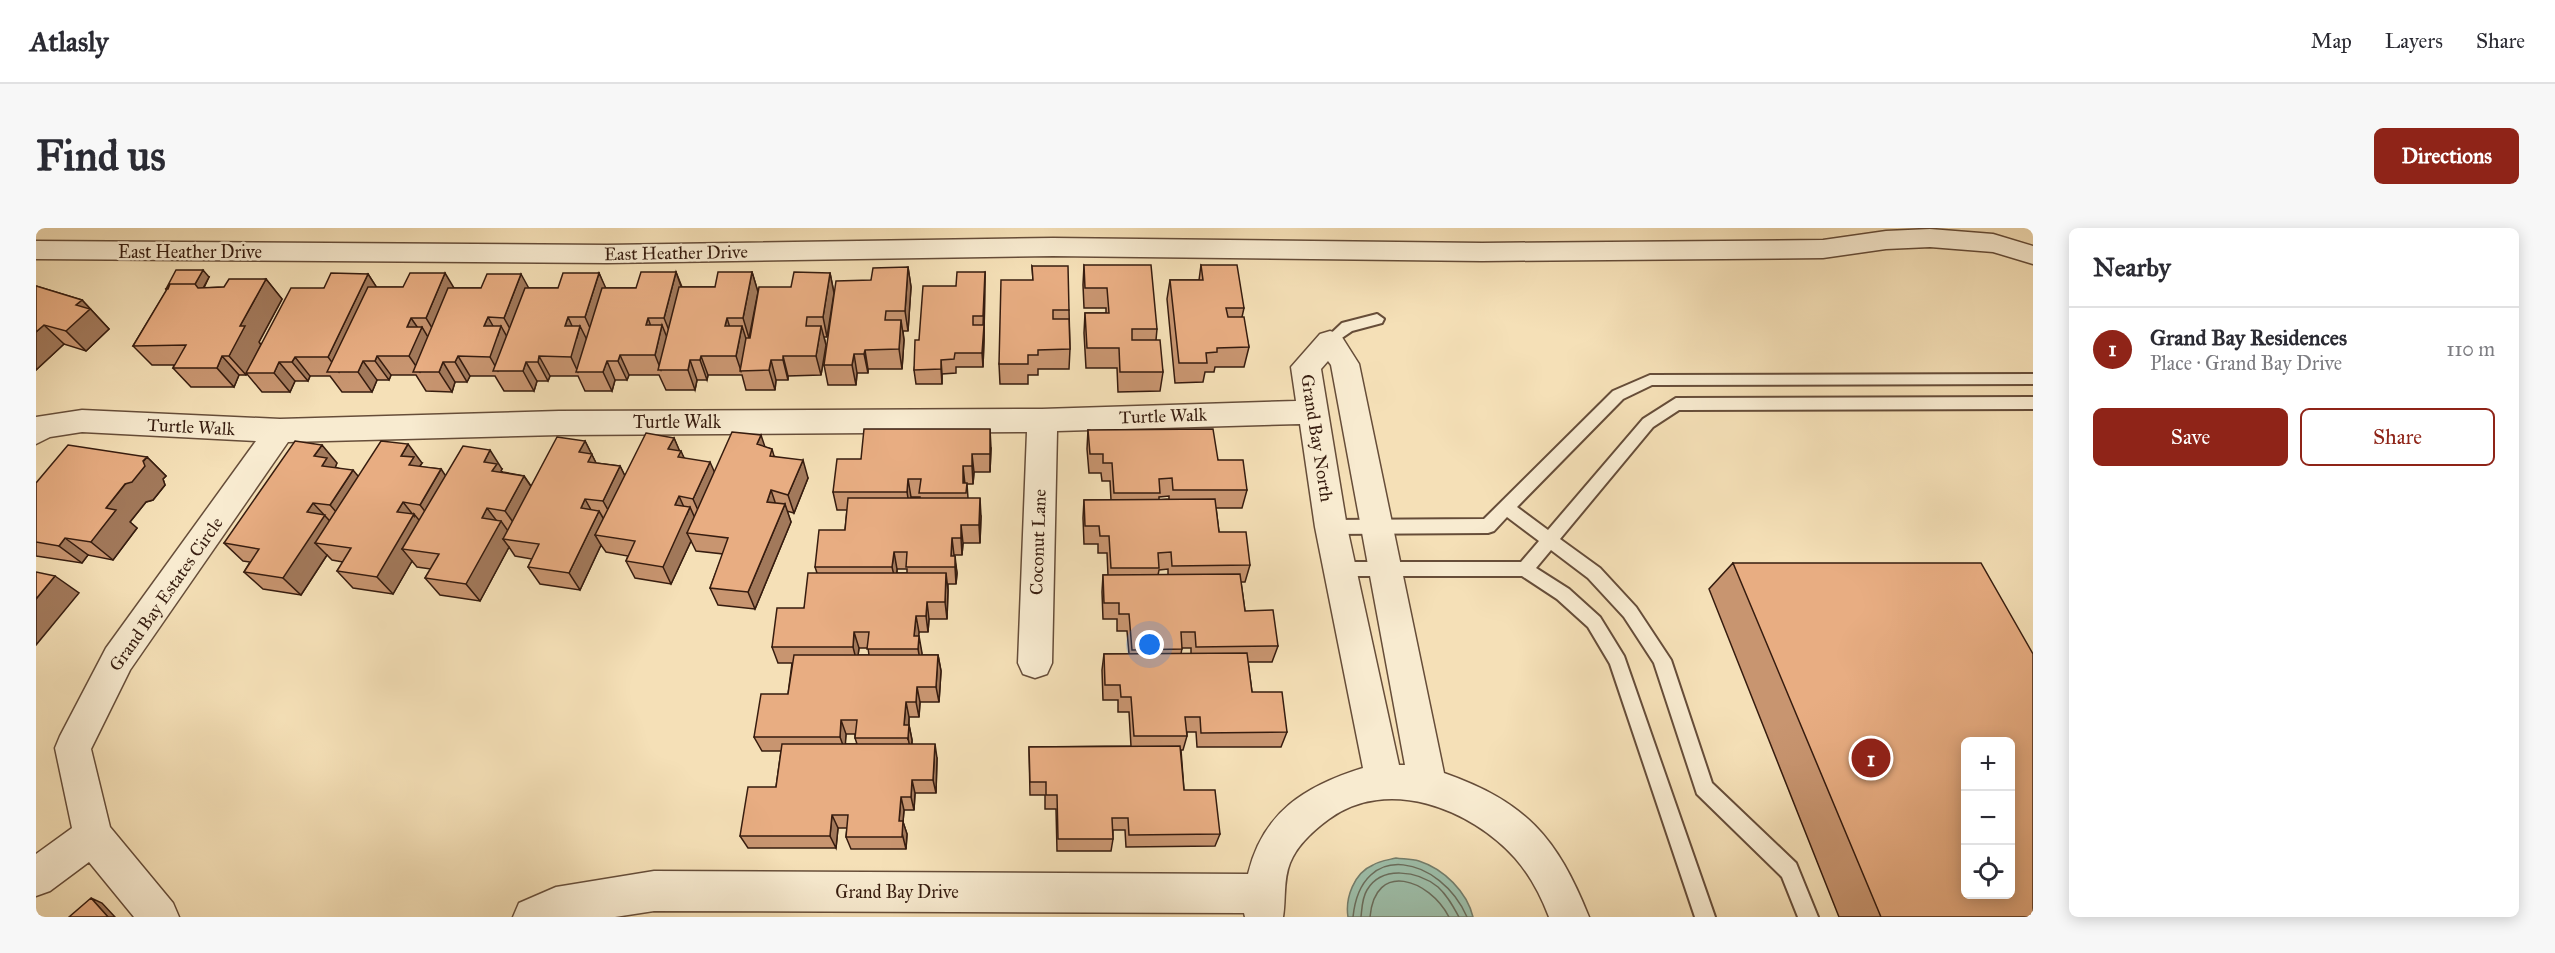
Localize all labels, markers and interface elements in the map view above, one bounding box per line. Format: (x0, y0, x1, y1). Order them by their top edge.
text: Atlasly (30, 24, 108, 59)
text: Map (2311, 28, 2352, 54)
text: Layers (2385, 28, 2443, 54)
text: Share (2476, 28, 2525, 54)
button: Directions (2374, 128, 2519, 184)
text: Find us (36, 130, 166, 182)
street label: East Heather Drive (118, 241, 262, 263)
street label: East Heather Drive (604, 241, 748, 265)
text: Nearby (2093, 251, 2171, 283)
text: Grand Bay Residences (2150, 324, 2347, 351)
text: 1 (2109, 337, 2116, 361)
text: 110 m (2447, 337, 2495, 361)
text: Place · Grand Bay Drive (2150, 351, 2342, 375)
street label: Grand Bay North (1296, 373, 1338, 503)
street label: Turtle Walk (1119, 403, 1208, 429)
button: Save (2093, 408, 2288, 466)
button: Share (2300, 408, 2495, 466)
street label: Turtle Walk (633, 411, 722, 433)
street label: Turtle Walk (146, 414, 236, 440)
street label: Coconut Lane (1025, 489, 1051, 595)
street label: Grand Bay Estates Circle (104, 513, 228, 675)
your location (1135, 630, 1164, 659)
pin: 1 (1852, 736, 1890, 780)
map controls (1961, 737, 2015, 899)
button: + (1961, 737, 2015, 791)
button: − (1961, 791, 2015, 845)
button: locate (1961, 845, 2015, 899)
street label: Grand Bay Drive (835, 881, 959, 903)

